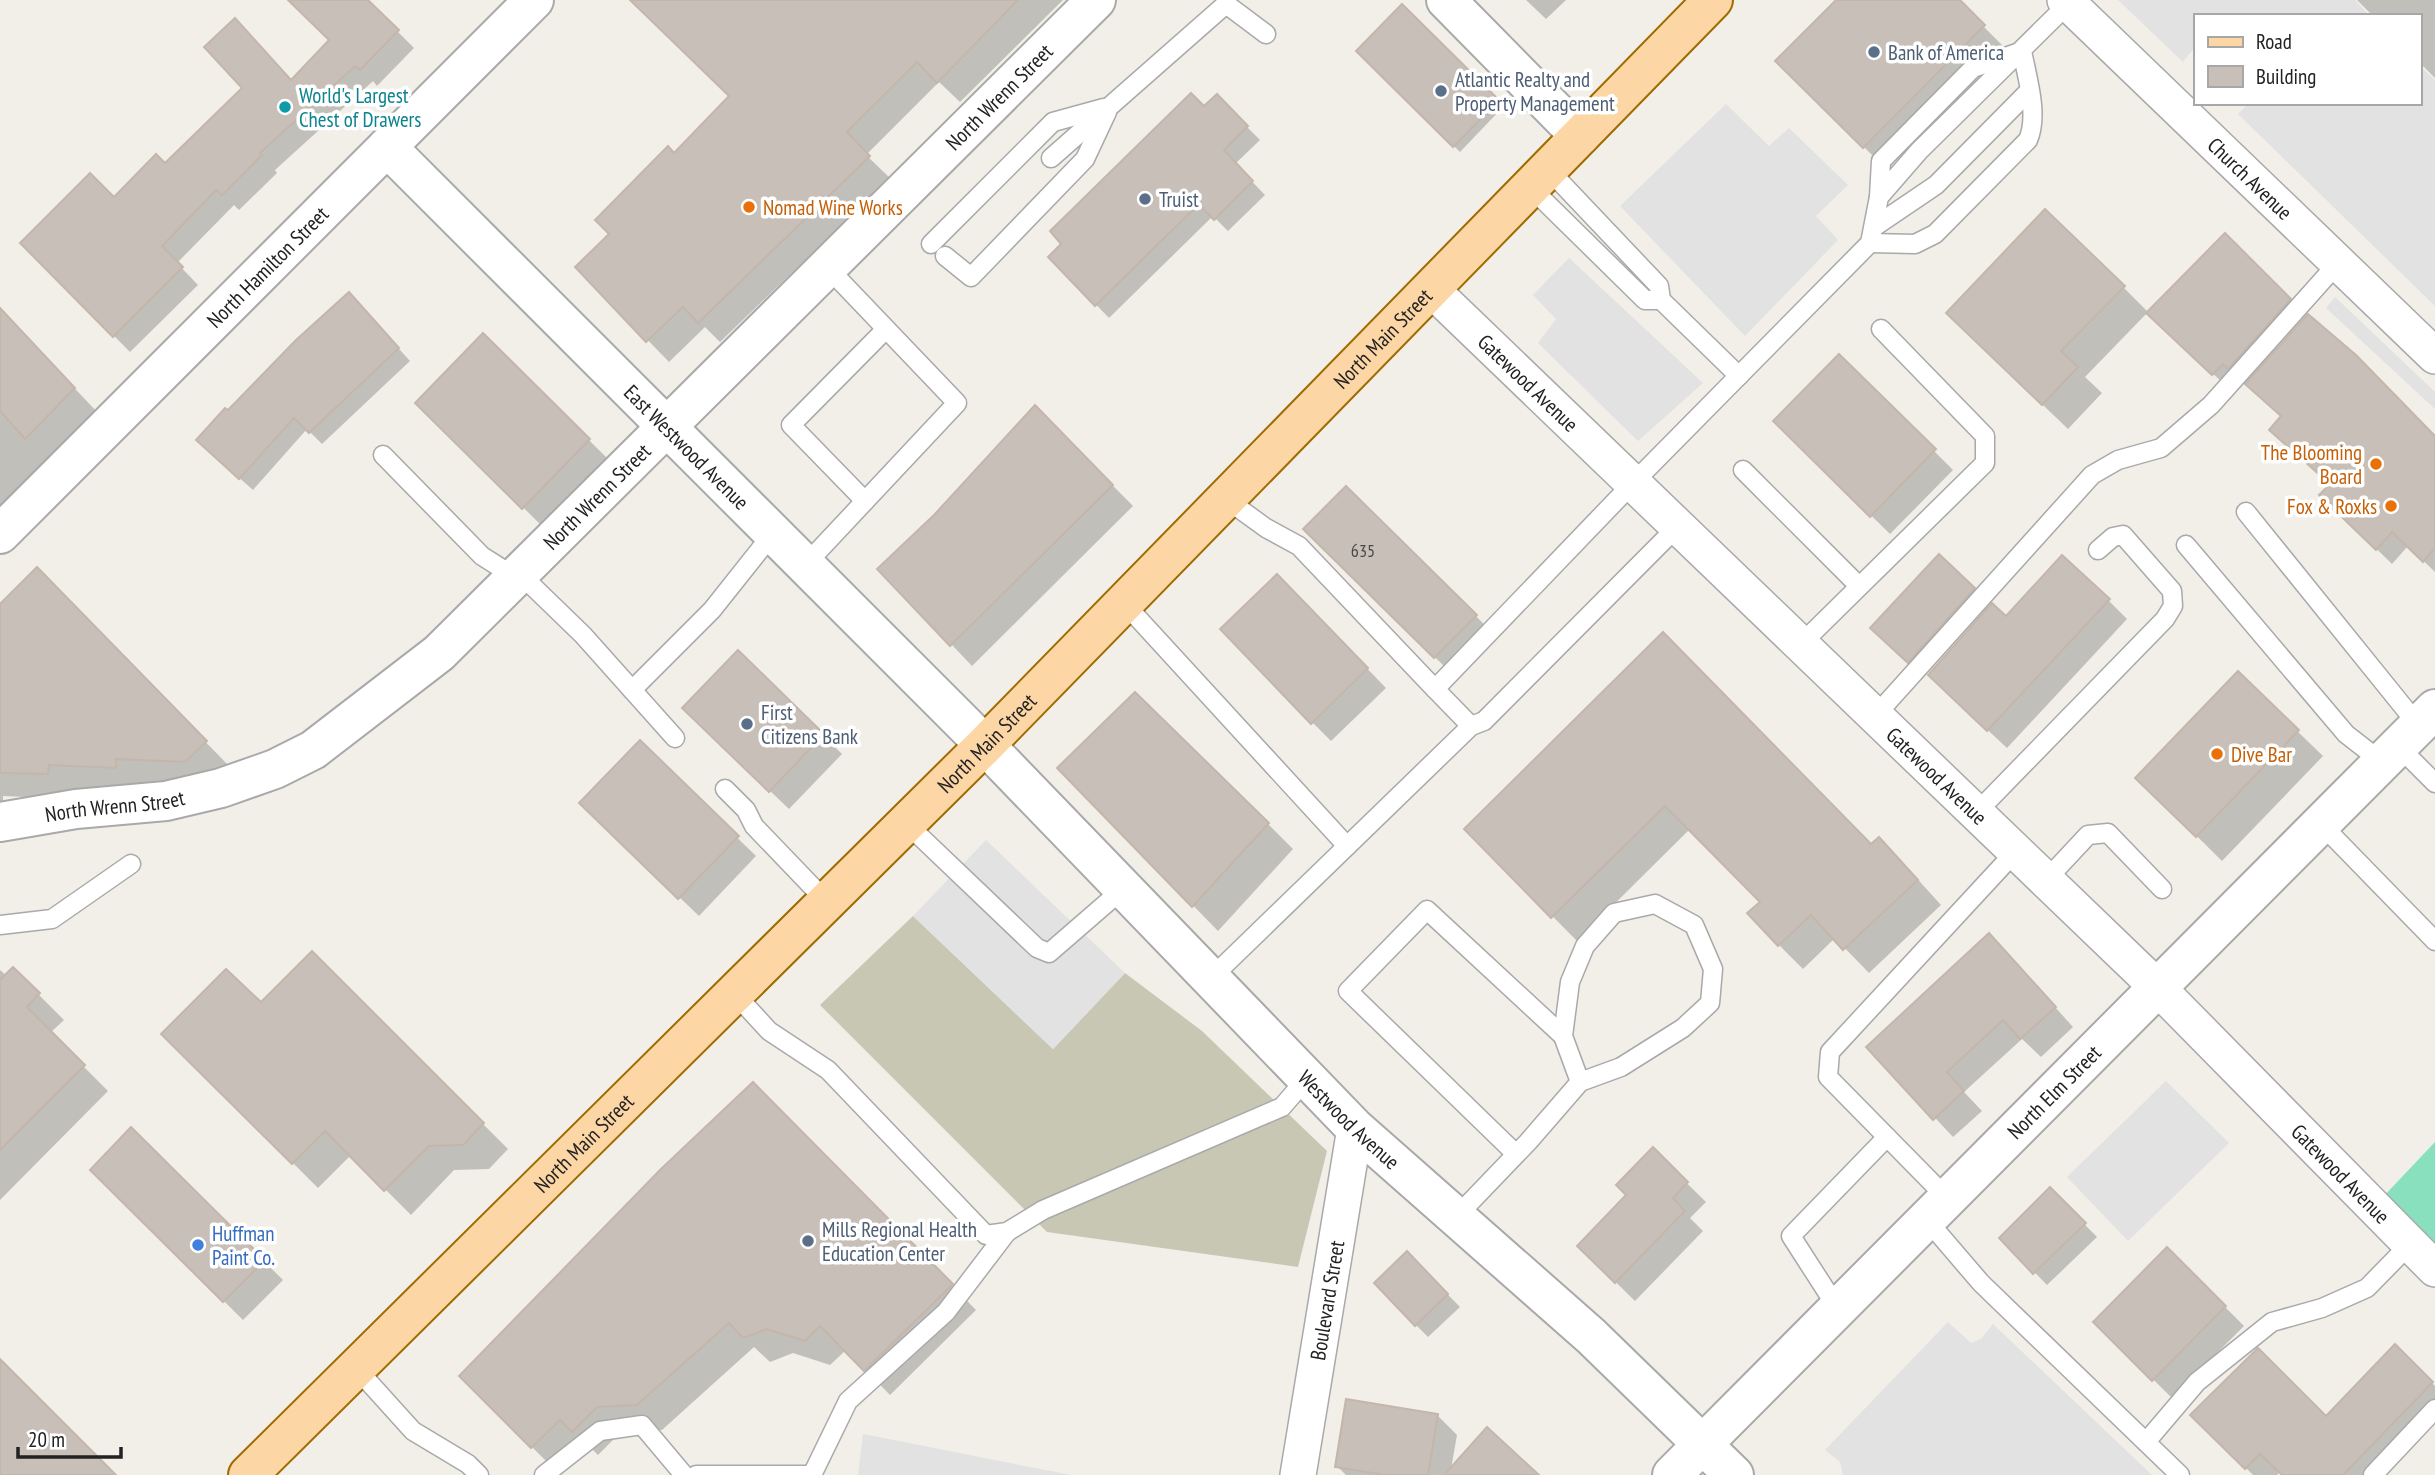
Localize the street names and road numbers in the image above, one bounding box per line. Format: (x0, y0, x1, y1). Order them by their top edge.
street label: North Wrenn Street (940, 37, 1058, 156)
street label: Church Avenue (2202, 131, 2298, 225)
street label: North Hamilton Street (201, 200, 334, 333)
street label: North Main Street (1327, 282, 1438, 394)
street label: Gatewood Avenue (1472, 328, 1584, 437)
street label: East Westwood Avenue (619, 379, 755, 515)
street label: North Wrenn Street (537, 437, 656, 555)
street label: North Main Street (931, 687, 1042, 798)
street label: Gatewood Avenue (1881, 721, 1993, 830)
street label: North Wrenn Street (43, 784, 187, 828)
street label: North Elm Street (2001, 1039, 2106, 1144)
street label: Westwood Avenue (1293, 1064, 1406, 1175)
street label: North Main Street (528, 1087, 639, 1198)
street label: Gatewood Avenue (2286, 1118, 2396, 1229)
street label: Boulevard Street (1304, 1238, 1350, 1362)

